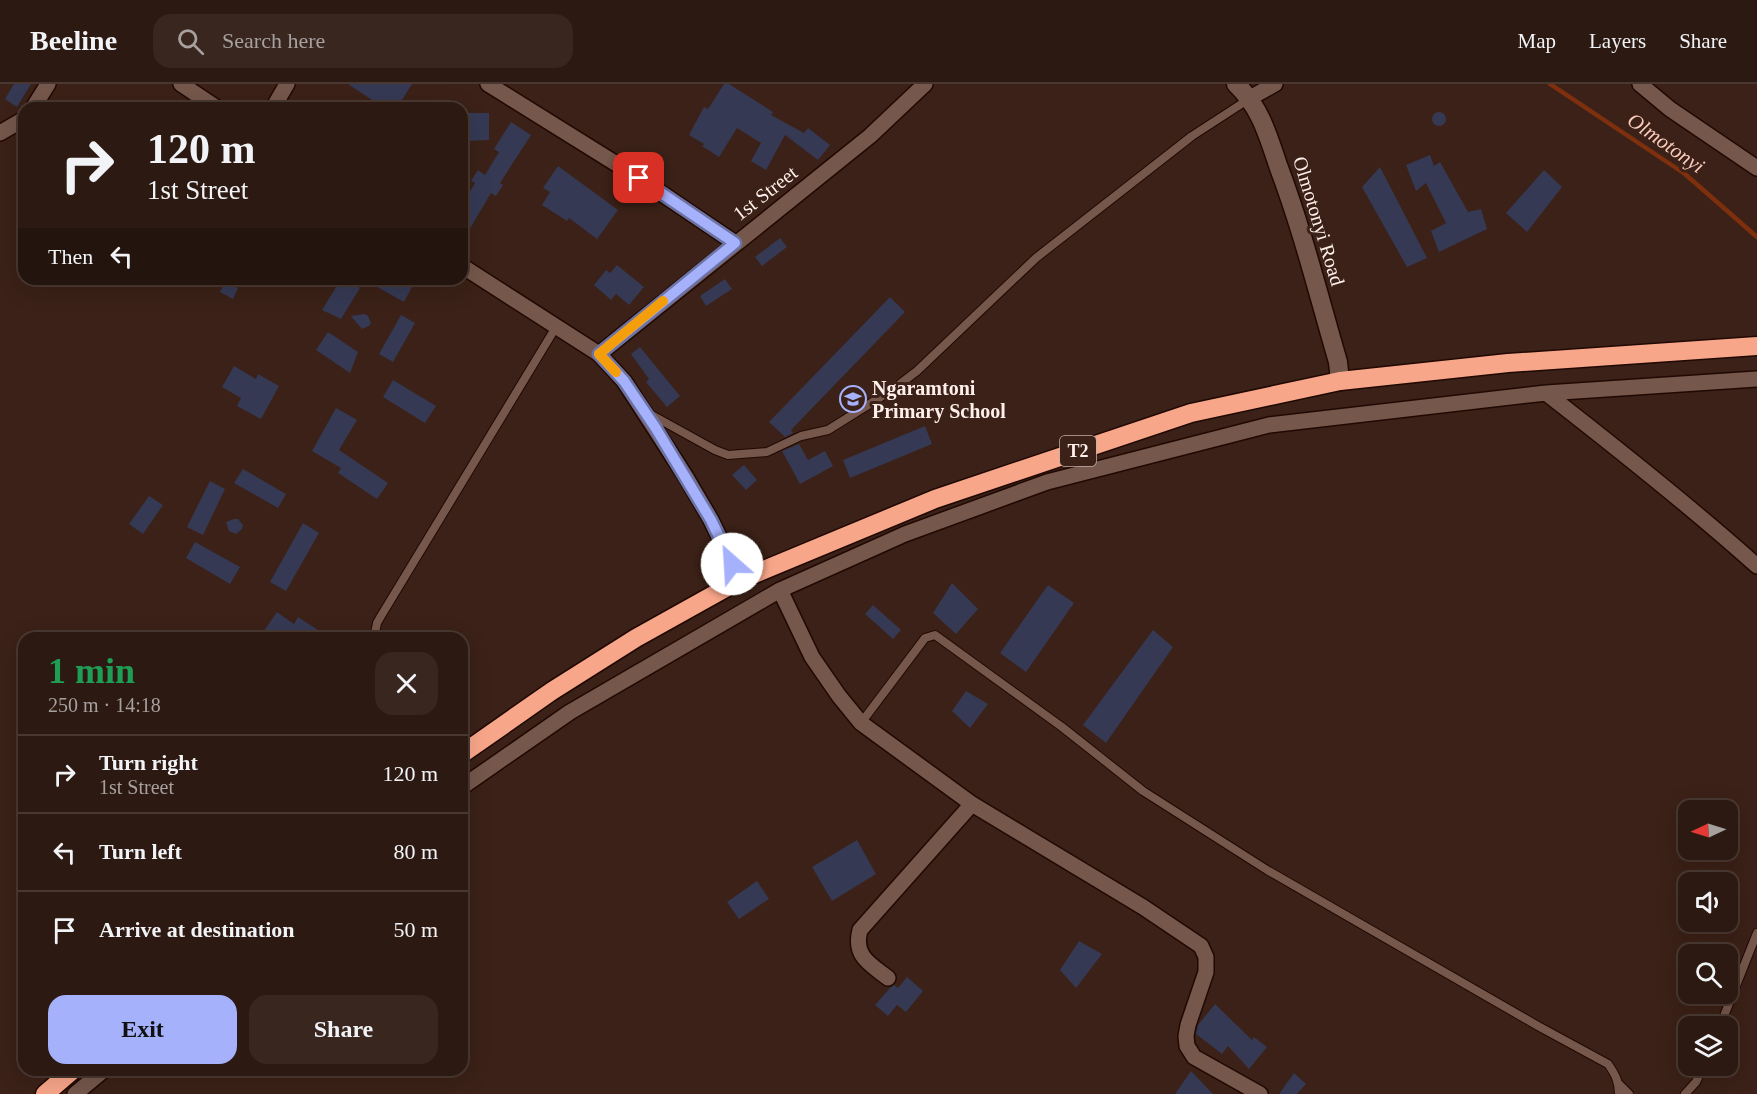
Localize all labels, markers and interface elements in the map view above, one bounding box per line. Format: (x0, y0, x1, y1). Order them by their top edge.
search box (153, 14, 573, 68)
text: Beeline (30, 25, 117, 56)
icon: search (174, 25, 207, 58)
text: Search here (222, 28, 325, 53)
text: Map (1518, 29, 1556, 53)
text: Layers (1589, 29, 1646, 53)
text: Share (1679, 29, 1727, 53)
water label: Olmotonyi (1623, 108, 1709, 178)
icon: right (48, 126, 126, 204)
text: 120 m (147, 126, 256, 172)
pin (613, 152, 664, 203)
street label: Olmotonyi Road (1288, 154, 1349, 289)
icon: arrive (622, 161, 655, 194)
street label: 1st Street (729, 161, 802, 225)
text: 1st Street (147, 175, 248, 205)
icon: left (105, 240, 138, 273)
text: Then (48, 244, 93, 269)
place label: Ngaramtoni Primary School (872, 377, 1006, 423)
school or university icon: Ngaramtoni Primary School (838, 384, 868, 414)
road number: T2 (1060, 436, 1096, 466)
position arrow (700, 532, 764, 596)
text: 1 min (48, 651, 135, 691)
button: close (375, 652, 438, 715)
text: 250 m · 14:18 (48, 694, 161, 716)
text: Turn right (99, 750, 198, 775)
icon: right (48, 758, 81, 791)
text: 120 m (382, 761, 438, 786)
text: 1st Street (99, 776, 174, 798)
north arrow (1678, 800, 1738, 860)
map controls (1678, 800, 1738, 1076)
icon: left (48, 836, 81, 869)
text: Turn left (99, 839, 182, 864)
text: 80 m (393, 839, 438, 864)
button: sound (1678, 872, 1738, 932)
icon: arrive (48, 914, 81, 947)
text: Arrive at destination (99, 917, 295, 942)
text: 50 m (393, 917, 438, 942)
button: search (1678, 944, 1738, 1004)
button: Exit (48, 995, 237, 1064)
button: Share (249, 995, 438, 1064)
button: layers (1678, 1016, 1738, 1076)

